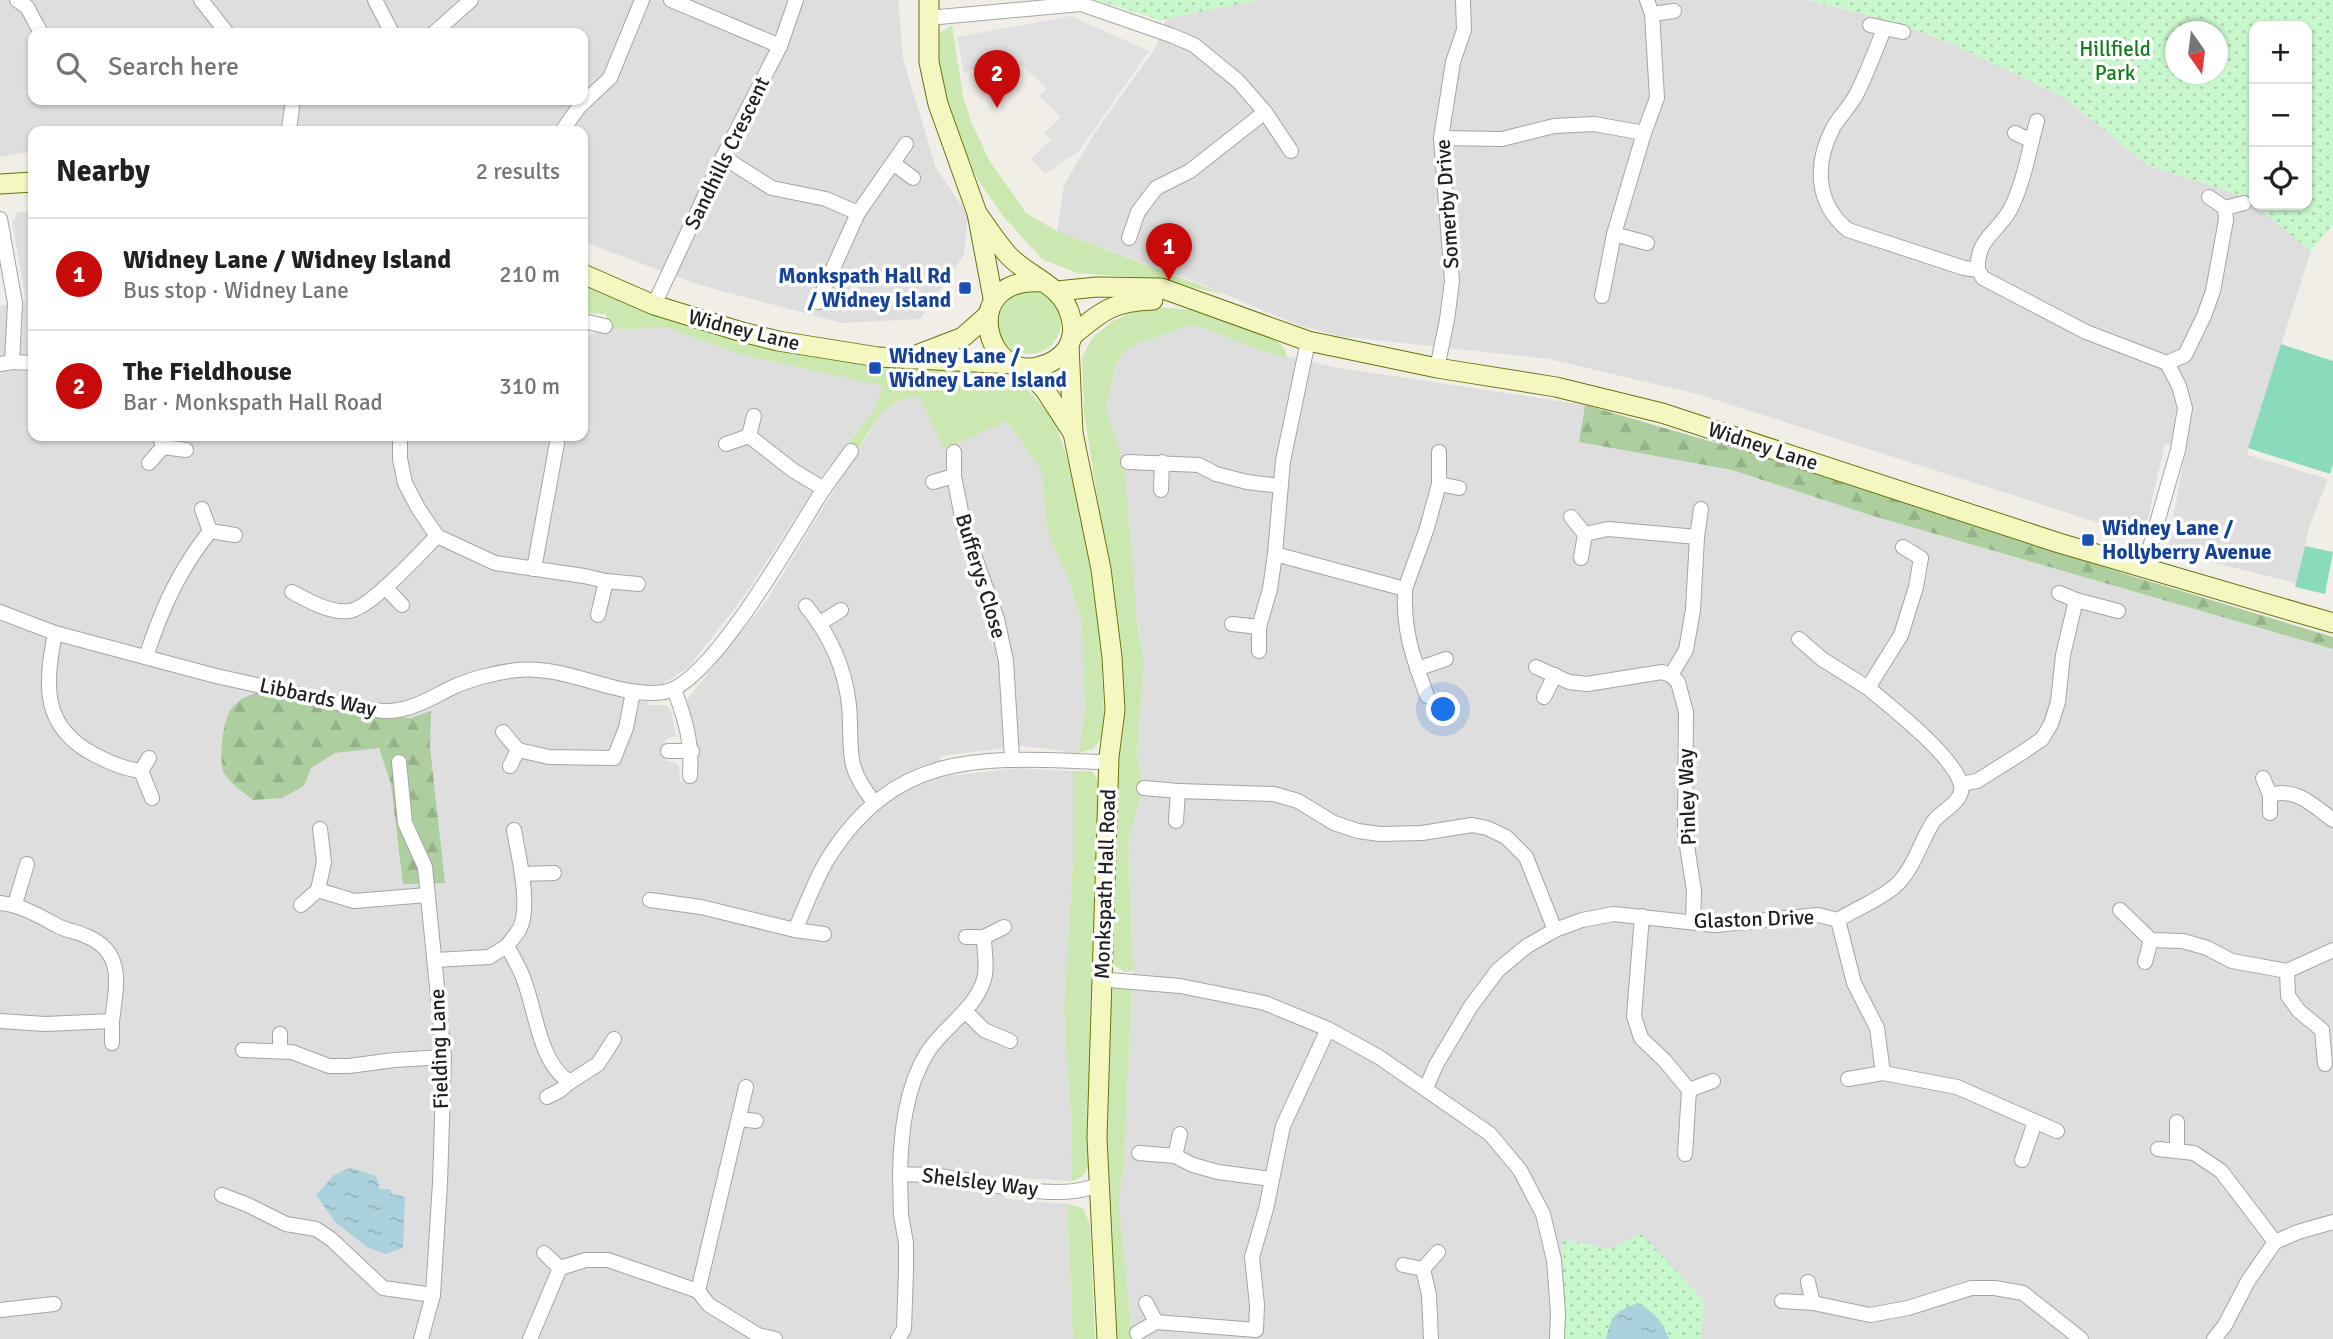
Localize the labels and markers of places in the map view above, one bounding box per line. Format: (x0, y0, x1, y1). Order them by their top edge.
pin: 2 (974, 50, 1020, 108)
pin: 1 (1146, 223, 1192, 281)
place label: Monkspath Hall Rd / Widney Island (778, 263, 951, 313)
marker: Monkspath Hall Rd / Widney Island (957, 280, 973, 296)
place label: Widney Lane / Widney Lane Island (889, 343, 1067, 393)
marker: Widney Lane / Widney Lane Island (867, 360, 883, 376)
place label: Widney Lane / Hollyberry Avenue (2102, 515, 2271, 565)
marker: Widney Lane / Hollyberry Avenue (2080, 532, 2096, 548)

